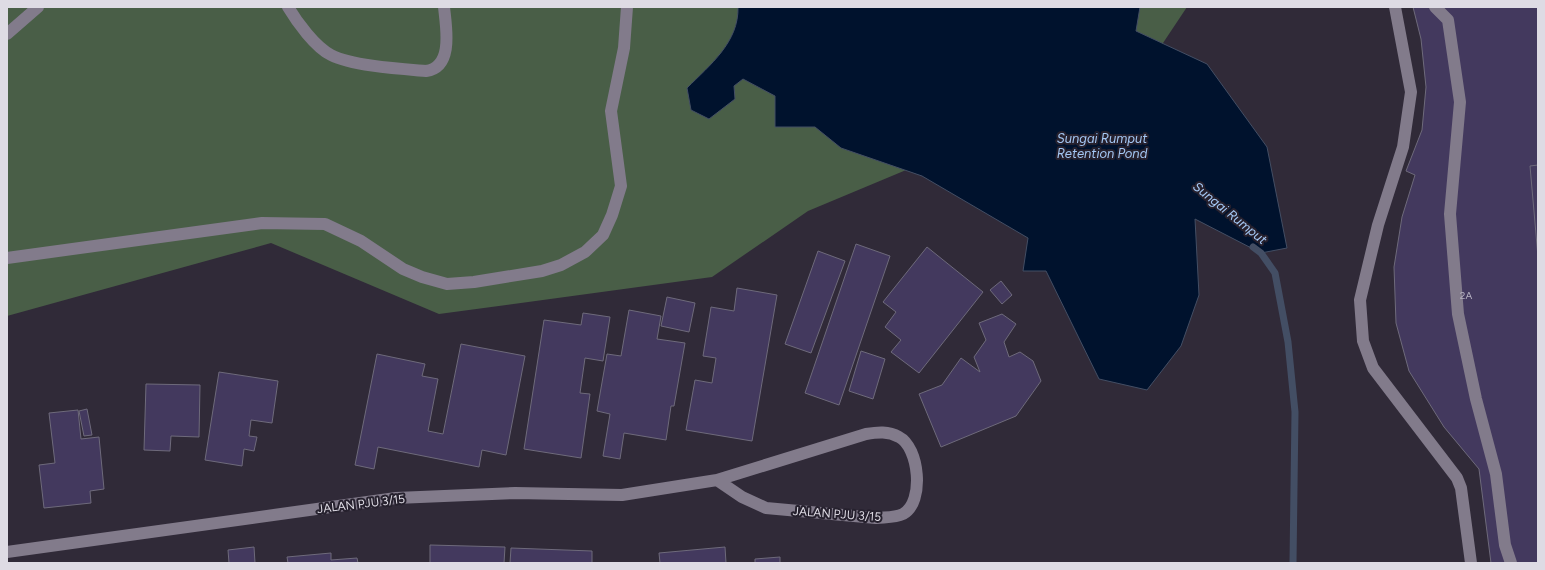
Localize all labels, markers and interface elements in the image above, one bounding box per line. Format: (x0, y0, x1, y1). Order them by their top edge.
water label: Sungai Rumput Retention Pond (1057, 131, 1148, 161)
water label: Sungai Rumput (1190, 179, 1271, 248)
house number: 2A (1460, 289, 1472, 302)
street label: JALAN PJU 3/15 (316, 492, 406, 516)
street label: JALAN PJU 3/15 (792, 504, 882, 524)

